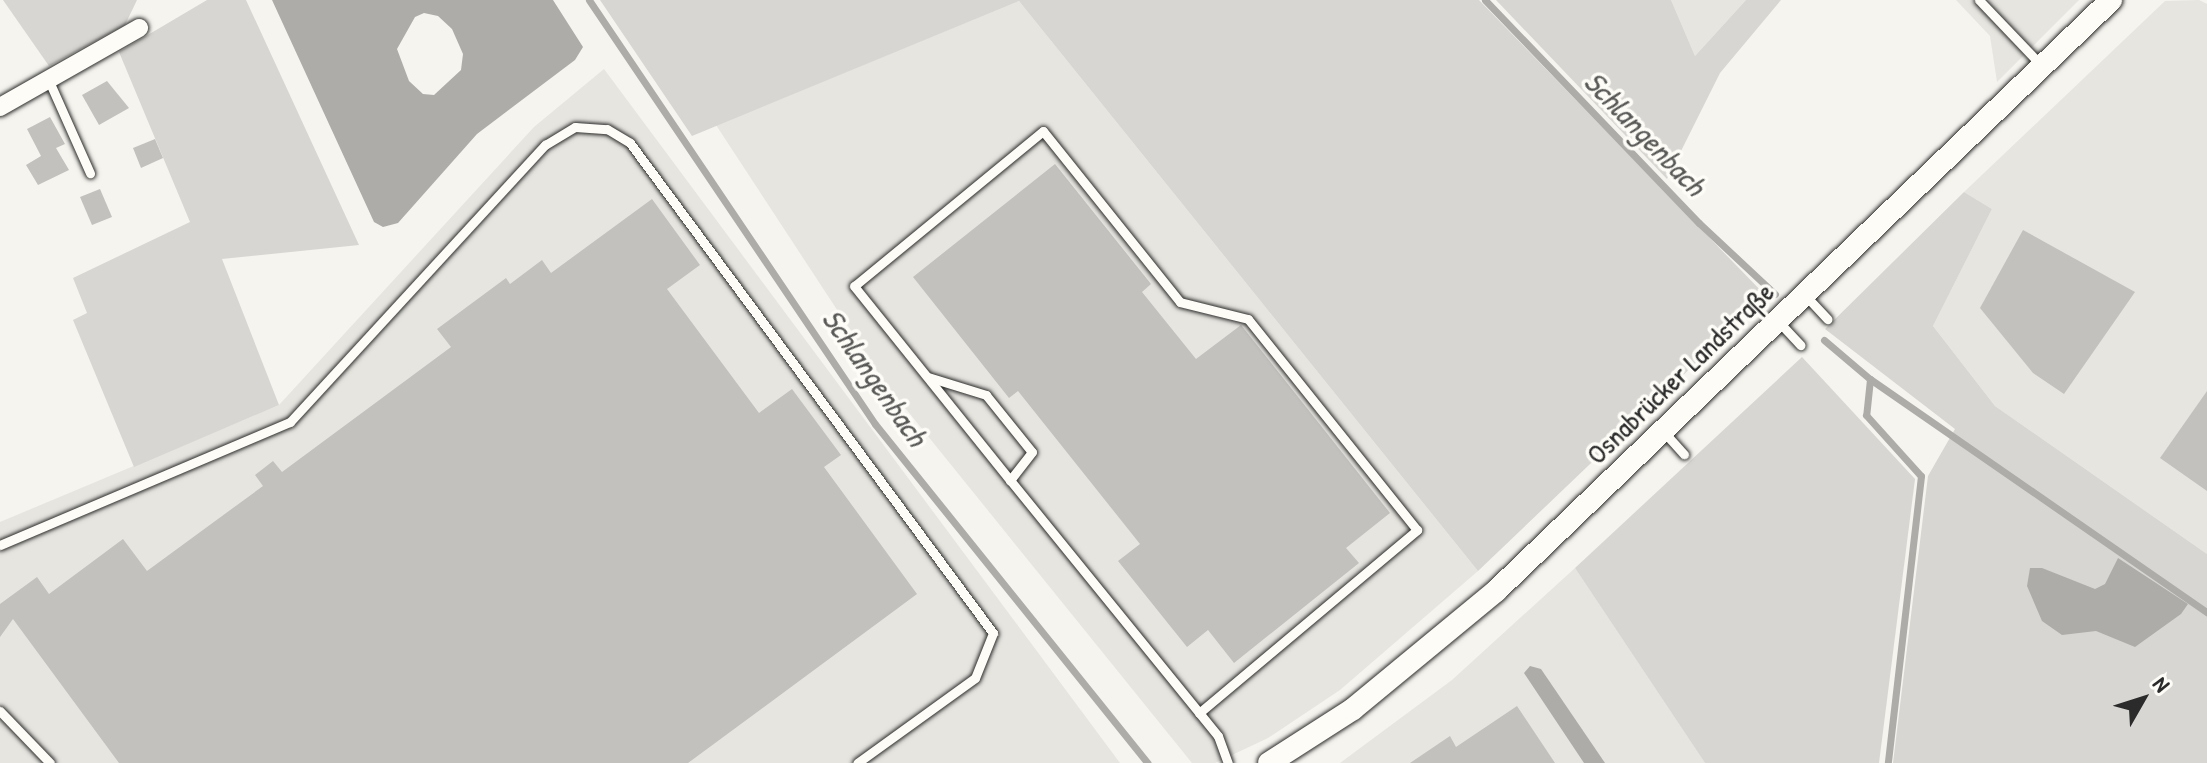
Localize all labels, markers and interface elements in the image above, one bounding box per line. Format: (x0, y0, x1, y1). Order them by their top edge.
water label: Schlangenbach (1577, 63, 1713, 203)
street label: Osnabrücker Landstraße (1579, 275, 1781, 471)
water label: Schlangenbach (815, 302, 935, 452)
north arrow (2103, 659, 2183, 739)
text: N (2146, 670, 2177, 698)

